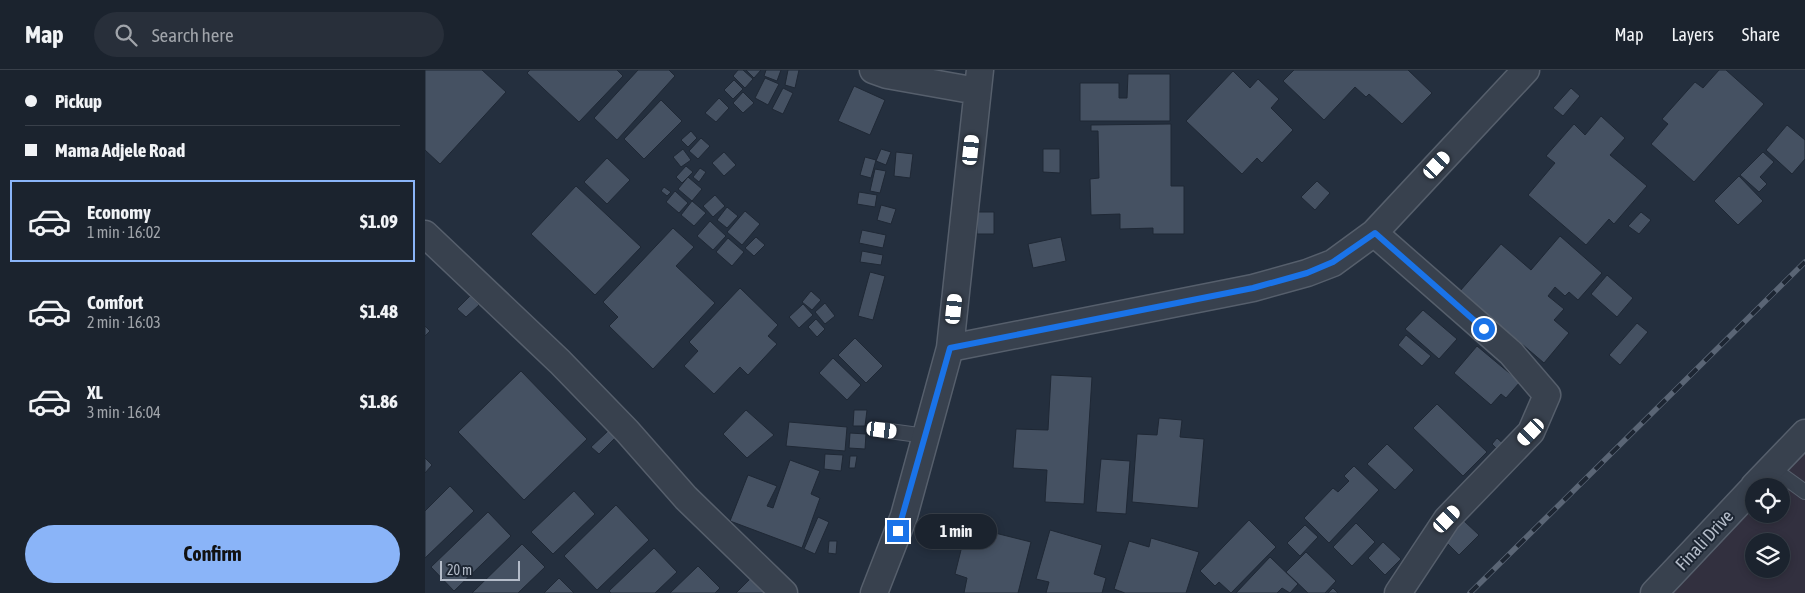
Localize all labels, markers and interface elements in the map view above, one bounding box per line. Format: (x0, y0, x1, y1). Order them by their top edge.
search box (94, 12, 444, 57)
text: Map (25, 21, 64, 48)
icon: search (112, 21, 140, 49)
text: Search here (152, 24, 234, 46)
text: Map (1614, 24, 1643, 45)
text: Layers (1671, 24, 1714, 45)
text: Share (1742, 24, 1780, 45)
text: Pickup (55, 90, 102, 112)
car (961, 134, 980, 166)
text: Mama Adjele Road (55, 139, 185, 161)
car (1421, 149, 1452, 181)
icon: car (27, 199, 72, 244)
text: Economy (87, 201, 151, 223)
text: $1.09 (360, 210, 398, 232)
text: 1 min · 16:02 (87, 223, 161, 241)
icon: car (27, 289, 72, 334)
text: Comfort (87, 291, 143, 313)
car (944, 293, 963, 325)
text: $1.48 (360, 300, 398, 322)
text: 2 min · 16:03 (87, 313, 161, 331)
route start (1473, 318, 1495, 340)
icon: car (27, 379, 72, 424)
text: XL (87, 381, 103, 403)
text: $1.86 (360, 390, 398, 412)
text: 3 min · 16:04 (87, 403, 161, 421)
car (1515, 416, 1546, 448)
car (866, 421, 897, 439)
map controls (1745, 478, 1790, 578)
button: locate (1745, 478, 1790, 523)
car (1431, 503, 1462, 535)
street label: Finali Drive (1671, 505, 1737, 575)
callout: 1 min (915, 514, 998, 548)
route end (887, 520, 909, 542)
text: 1 min (940, 522, 972, 540)
button: Confirm (25, 525, 400, 583)
button: layers (1745, 533, 1790, 578)
scale bar (440, 558, 520, 581)
text: 20 m (447, 562, 472, 578)

